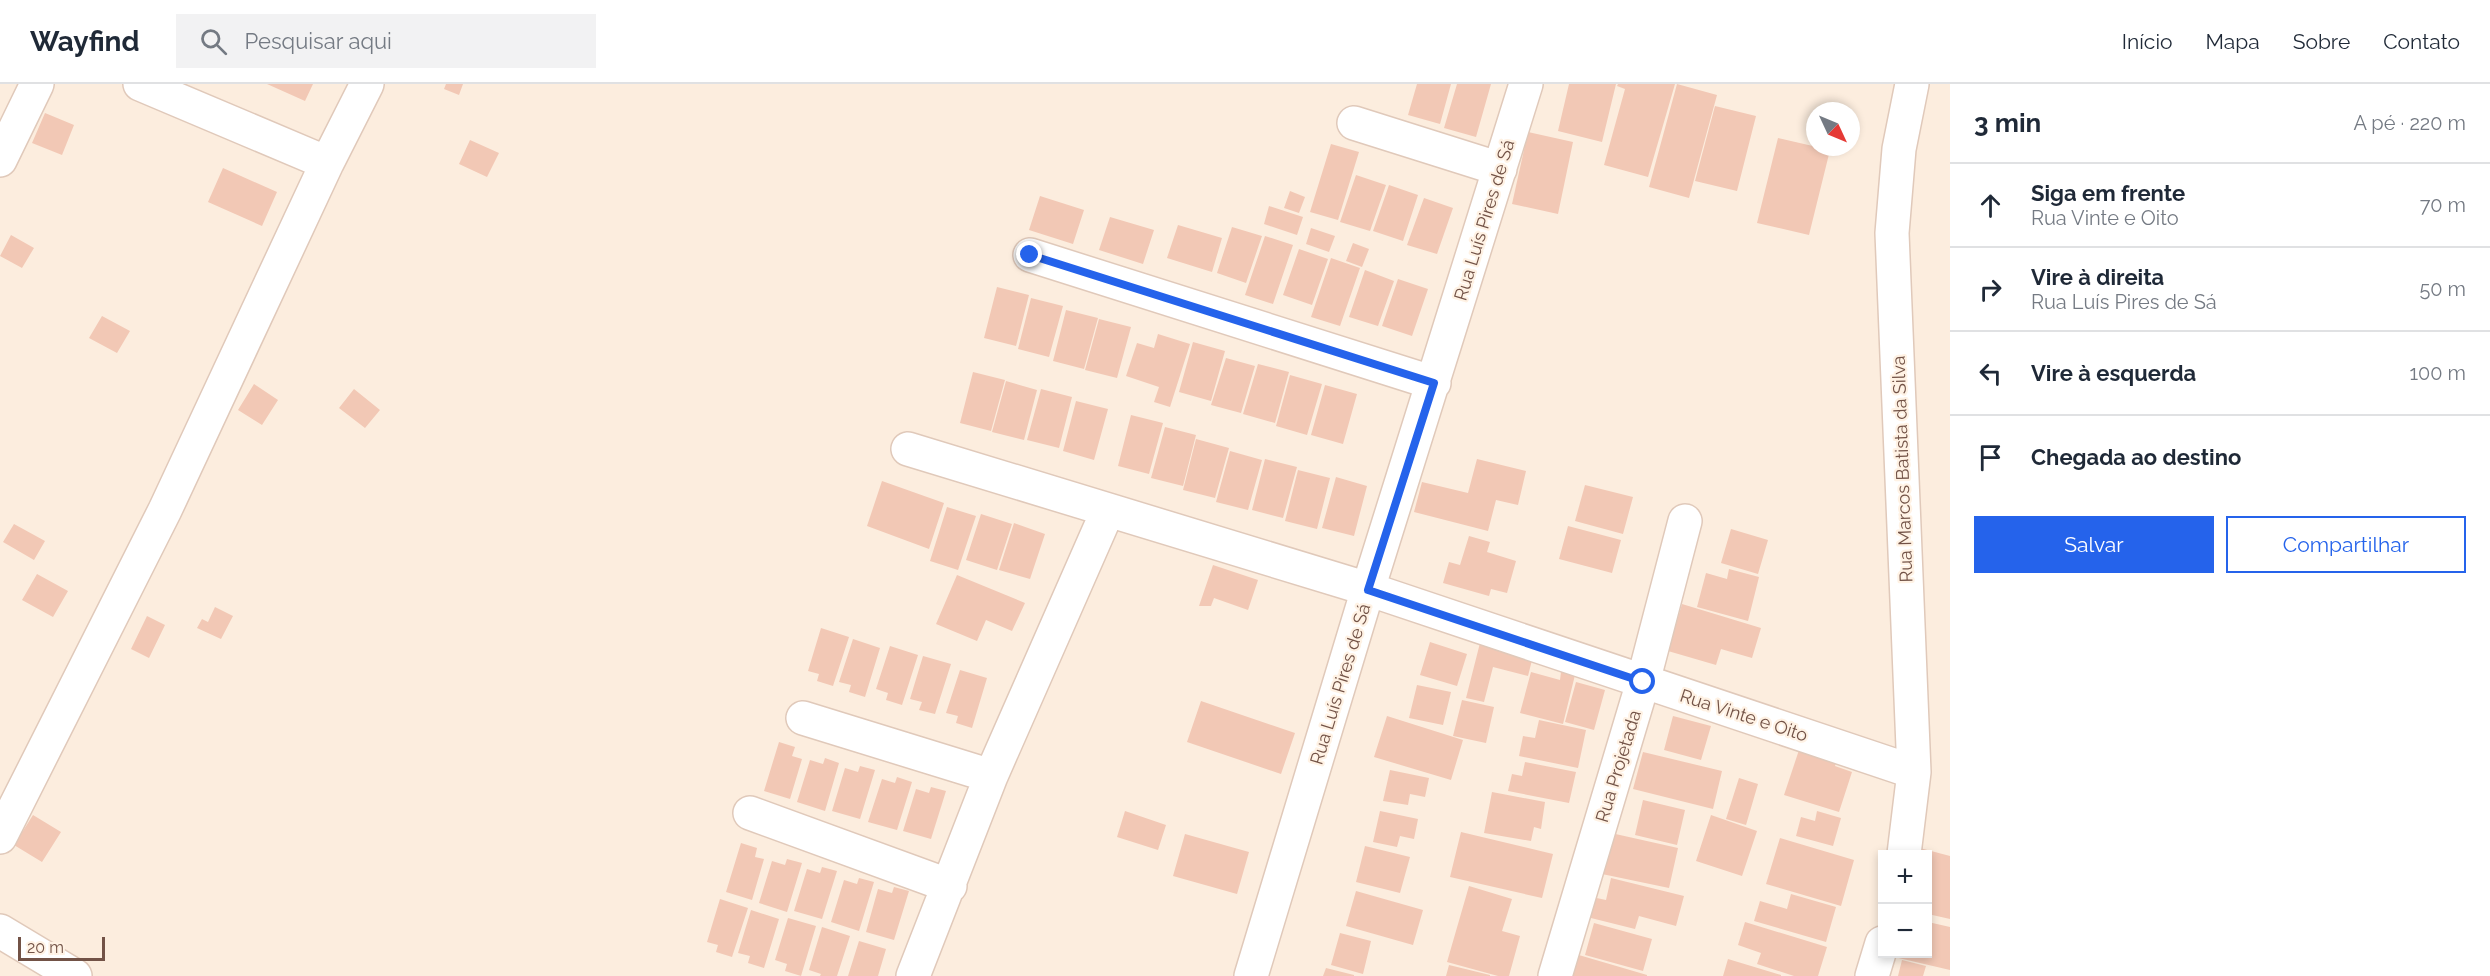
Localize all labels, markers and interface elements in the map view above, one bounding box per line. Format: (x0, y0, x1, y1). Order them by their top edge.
search box (176, 14, 596, 68)
text: Wayfind (30, 25, 140, 58)
icon: search (197, 25, 230, 58)
text: Pesquisar aqui (245, 28, 392, 54)
text: Início (2122, 29, 2172, 54)
text: Mapa (2205, 29, 2260, 54)
text: Sobre (2293, 29, 2350, 54)
text: Contato (2383, 29, 2460, 54)
north arrow (1806, 102, 1860, 156)
text: 3 min (1974, 108, 2041, 138)
text: A pé · 220 m (2353, 111, 2466, 135)
street label: Rua Luís Pires de Sá (1450, 137, 1518, 303)
text: Siga em frente (2031, 180, 2185, 206)
icon: ahead (1974, 189, 2007, 222)
text: 70 m (2420, 193, 2466, 217)
text: Rua Vinte e Oito (2031, 206, 2179, 230)
route end (1016, 241, 1042, 267)
text: Vire à direita (2031, 264, 2164, 290)
icon: right (1974, 273, 2007, 306)
text: 50 m (2419, 277, 2466, 301)
text: Rua Luís Pires de Sá (2031, 290, 2217, 314)
street label: Rua Marcos Batista da Silva (1888, 355, 1916, 583)
icon: left (1974, 357, 2007, 390)
text: Vire à esquerda (2031, 360, 2196, 386)
text: 100 m (2409, 361, 2466, 385)
icon: arrive (1974, 441, 2007, 474)
text: Chegada ao destino (2031, 444, 2241, 470)
button: Salvar (1974, 516, 2214, 573)
button: Compartilhar (2226, 516, 2466, 573)
street label: Rua Luís Pires de Sá (1306, 601, 1374, 767)
route start (1629, 668, 1655, 694)
street label: Rua Vinte e Oito (1678, 684, 1811, 746)
street label: Rua Projetada (1591, 707, 1645, 825)
map controls (1878, 850, 1932, 958)
button: + (1878, 850, 1932, 904)
button: − (1878, 904, 1932, 958)
scale bar (18, 934, 105, 962)
text: 20 m (27, 938, 64, 957)

